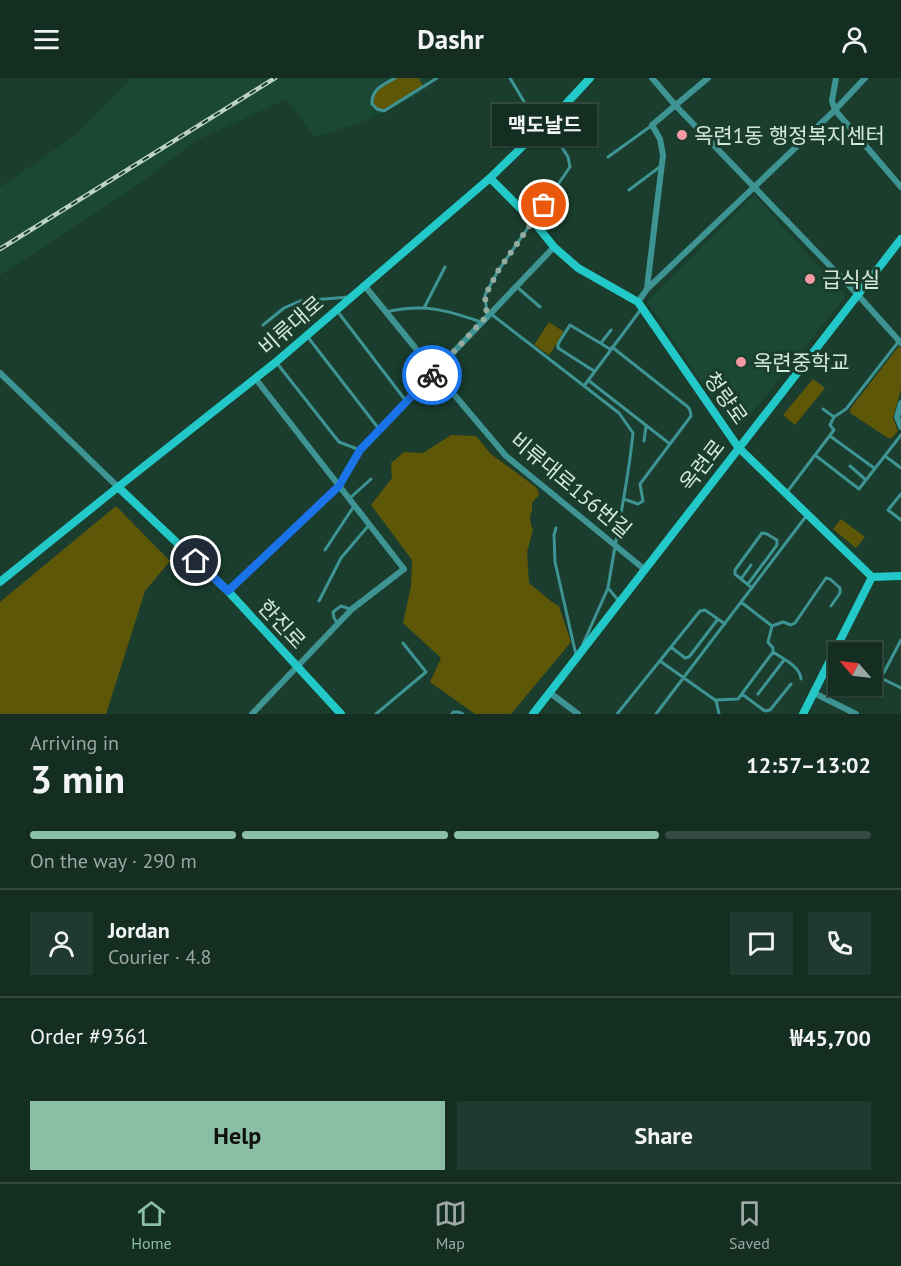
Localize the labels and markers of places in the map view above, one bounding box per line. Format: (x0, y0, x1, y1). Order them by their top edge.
callout: 맥도날드 (492, 103, 596, 145)
place label: 옥련1동 행정복지센터 (694, 122, 885, 149)
marker: 옥련1동 행정복지센터 (675, 128, 689, 142)
pin (518, 179, 569, 230)
place label: 급식실 (822, 266, 880, 293)
marker: 급식실 (803, 272, 817, 286)
place label: 옥련중학교 (753, 349, 850, 376)
marker: 옥련중학교 (734, 355, 748, 369)
pin (170, 535, 221, 586)

